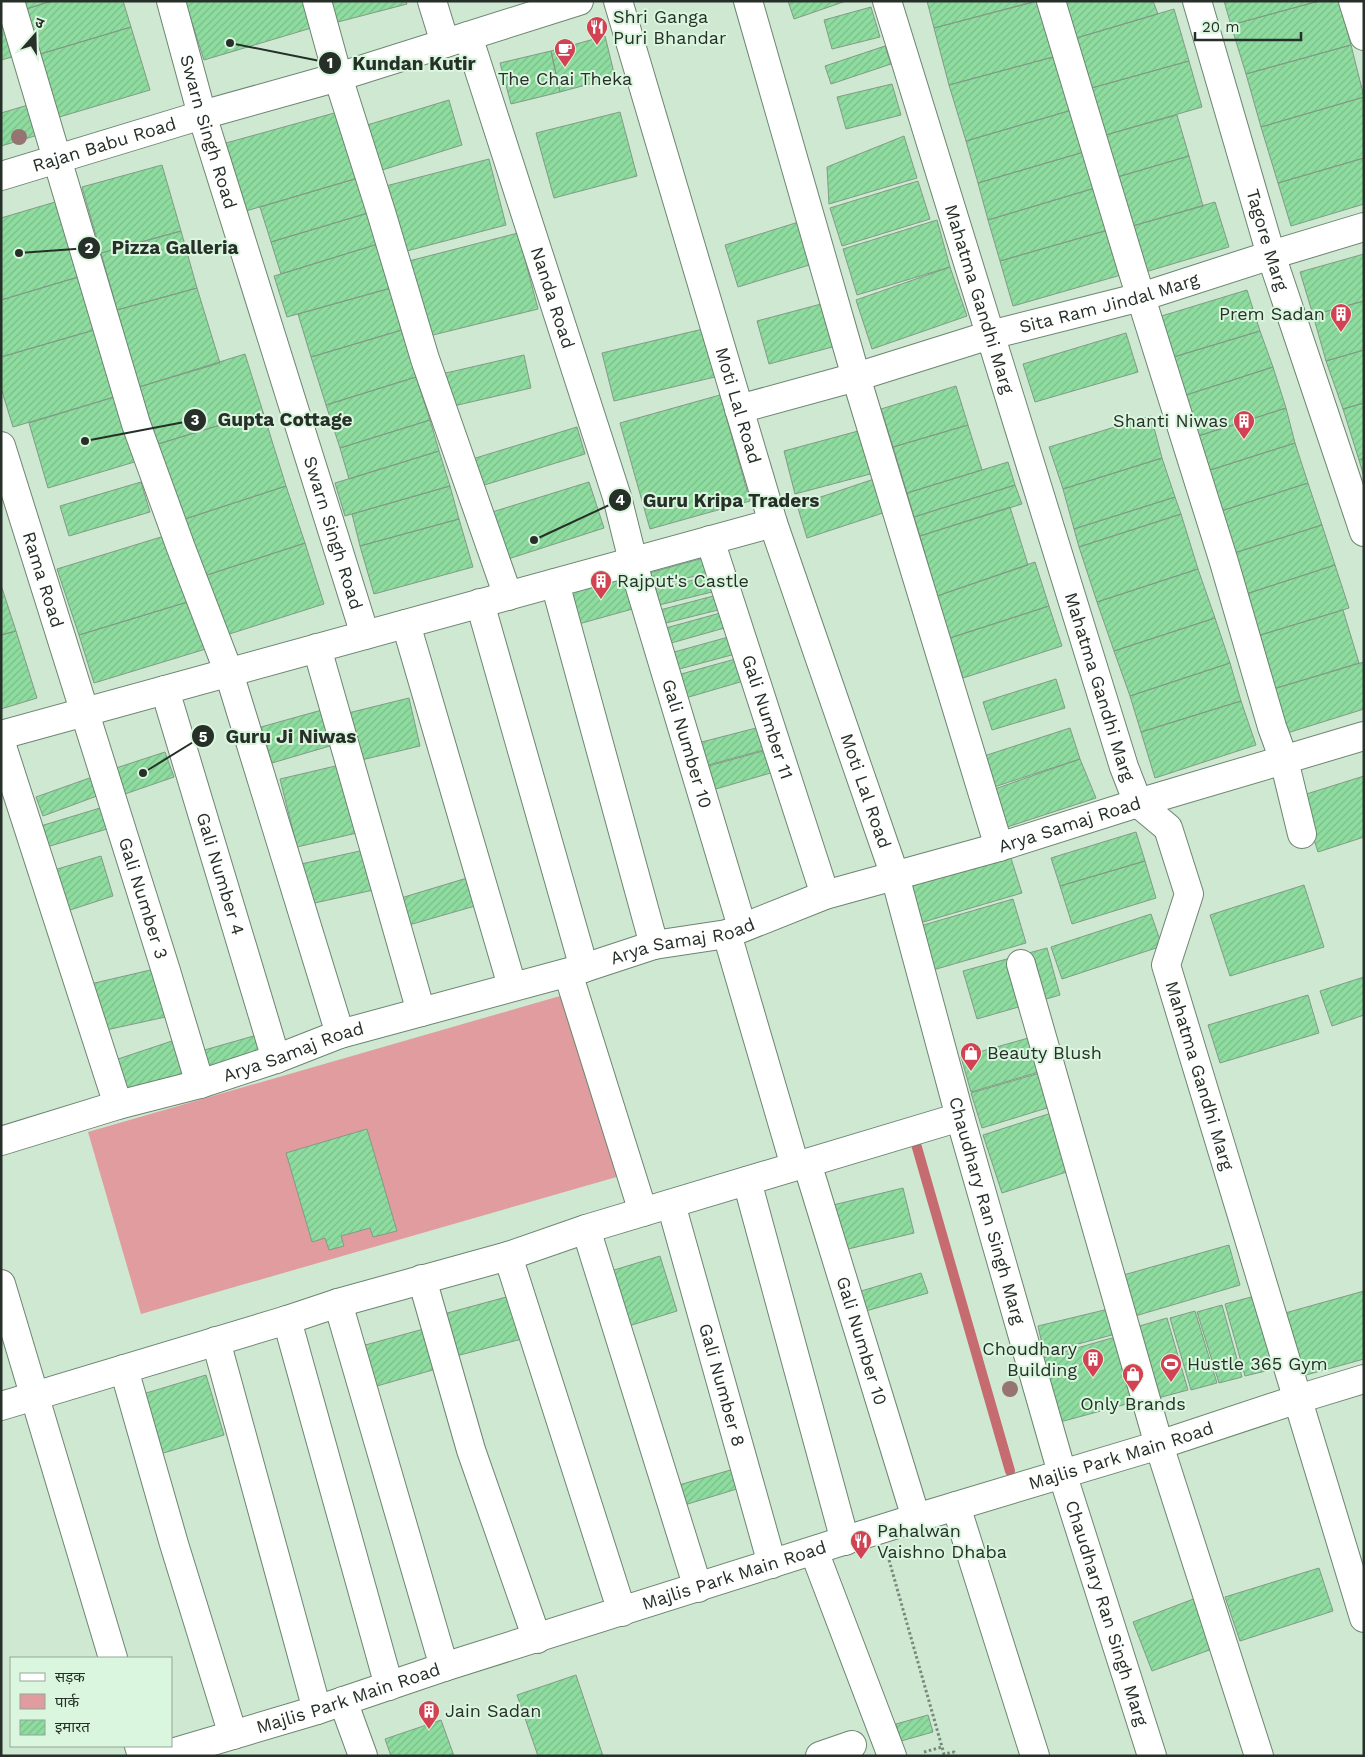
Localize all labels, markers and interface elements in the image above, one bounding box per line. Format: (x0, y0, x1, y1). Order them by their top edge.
place label: Shri Ganga Puri Bhandar (613, 6, 726, 48)
north arrow (10, 10, 60, 60)
scale bar (1195, 10, 1301, 42)
text: उ (33, 14, 47, 32)
restaurant icon: Shri Ganga Puri Bhandar (585, 15, 609, 46)
text: 20 m (1202, 18, 1240, 36)
cafe icon: The Chai Theka (553, 37, 577, 68)
callout: Kundan Kutir (317, 46, 486, 80)
street label: Swarn Singh Road (176, 52, 242, 211)
text: Kundan Kutir (352, 52, 477, 75)
text: 1 (327, 54, 333, 72)
place label: The Chai Theka (498, 68, 632, 89)
street label: Rajan Babu Road (30, 112, 179, 176)
street label: Tagore Marg (1242, 186, 1293, 294)
street label: Mahatma Gandhi Marg (941, 202, 1019, 396)
callout: Pizza Galleria (77, 231, 249, 265)
text: Pizza Galleria (112, 236, 238, 259)
text: 2 (85, 239, 94, 257)
street label: Nanda Road (527, 244, 579, 351)
street label: Sita Ram Jindal Marg (1017, 268, 1202, 337)
building icon: Prem Sadan (1329, 302, 1353, 333)
place label: Prem Sadan (1219, 303, 1325, 324)
street label: Moti Lal Road (711, 345, 766, 466)
callout: Gupta Cottage (182, 403, 362, 437)
text: Gupta Cottage (217, 408, 353, 431)
building icon: Shanti Niwas (1232, 409, 1256, 440)
place label: Shanti Niwas (1113, 410, 1228, 431)
text: 3 (191, 411, 200, 429)
street label: Swarn Singh Road (300, 453, 367, 612)
callout: Guru Kripa Traders (607, 483, 829, 517)
text: Guru Kripa Traders (643, 489, 819, 512)
text: 4 (615, 491, 625, 509)
street label: Rama Road (19, 529, 68, 630)
building icon: Rajput's Castle (589, 569, 613, 600)
place label: Rajput's Castle (617, 570, 749, 591)
street label: Mahatma Gandhi Marg (1061, 590, 1140, 785)
street label: Gali Number 11 (738, 652, 798, 782)
street label: Gali Number 10 (658, 677, 717, 811)
callout: Guru Ji Niwas (190, 719, 367, 753)
text: Guru Ji Niwas (226, 725, 356, 748)
text: 5 (199, 728, 208, 746)
street label: Moti Lal Road (836, 730, 896, 851)
street label: Arya Samaj Road (996, 792, 1143, 857)
street label: Gali Number 4 (192, 810, 249, 937)
street label: Gali Number 3 (115, 835, 173, 961)
street label: Arya Samaj Road (608, 913, 758, 969)
street label: Mahatma Gandhi Marg (1161, 978, 1239, 1173)
street label: Arya Samaj Road (220, 1017, 366, 1086)
shop icon: Beauty Blush (959, 1041, 983, 1072)
place label: Beauty Blush (987, 1042, 1102, 1063)
street label: Chaudhary Ran Singh Marg (945, 1094, 1030, 1327)
street label: Gali Number 10 (832, 1274, 892, 1408)
street label: Gali Number 8 (695, 1321, 750, 1449)
place label: Choudhary Building (982, 1338, 1078, 1380)
building icon: Choudhary Building (1081, 1347, 1105, 1378)
sports icon: Hustle 365 Gym (1159, 1352, 1183, 1383)
place label: Hustle 365 Gym (1187, 1353, 1328, 1374)
shop icon: Only Brands (1121, 1362, 1145, 1393)
place label: Only Brands (1080, 1393, 1186, 1414)
street label: Majlis Park Main Road (1026, 1417, 1216, 1494)
street label: Chaudhary Ran Singh Marg (1061, 1498, 1153, 1729)
place label: Pahalwan Vaishno Dhaba (877, 1520, 1007, 1562)
restaurant icon: Pahalwan Vaishno Dhaba (849, 1529, 873, 1560)
street label: Majlis Park Main Road (639, 1536, 829, 1614)
legend (10, 1657, 172, 1747)
street label: Majlis Park Main Road (254, 1658, 443, 1737)
text: सड़क (55, 1668, 85, 1686)
text: पार्क (55, 1693, 79, 1711)
building icon: Jain Sadan (417, 1699, 441, 1730)
place label: Jain Sadan (445, 1700, 541, 1721)
text: इमारत (55, 1718, 90, 1736)

